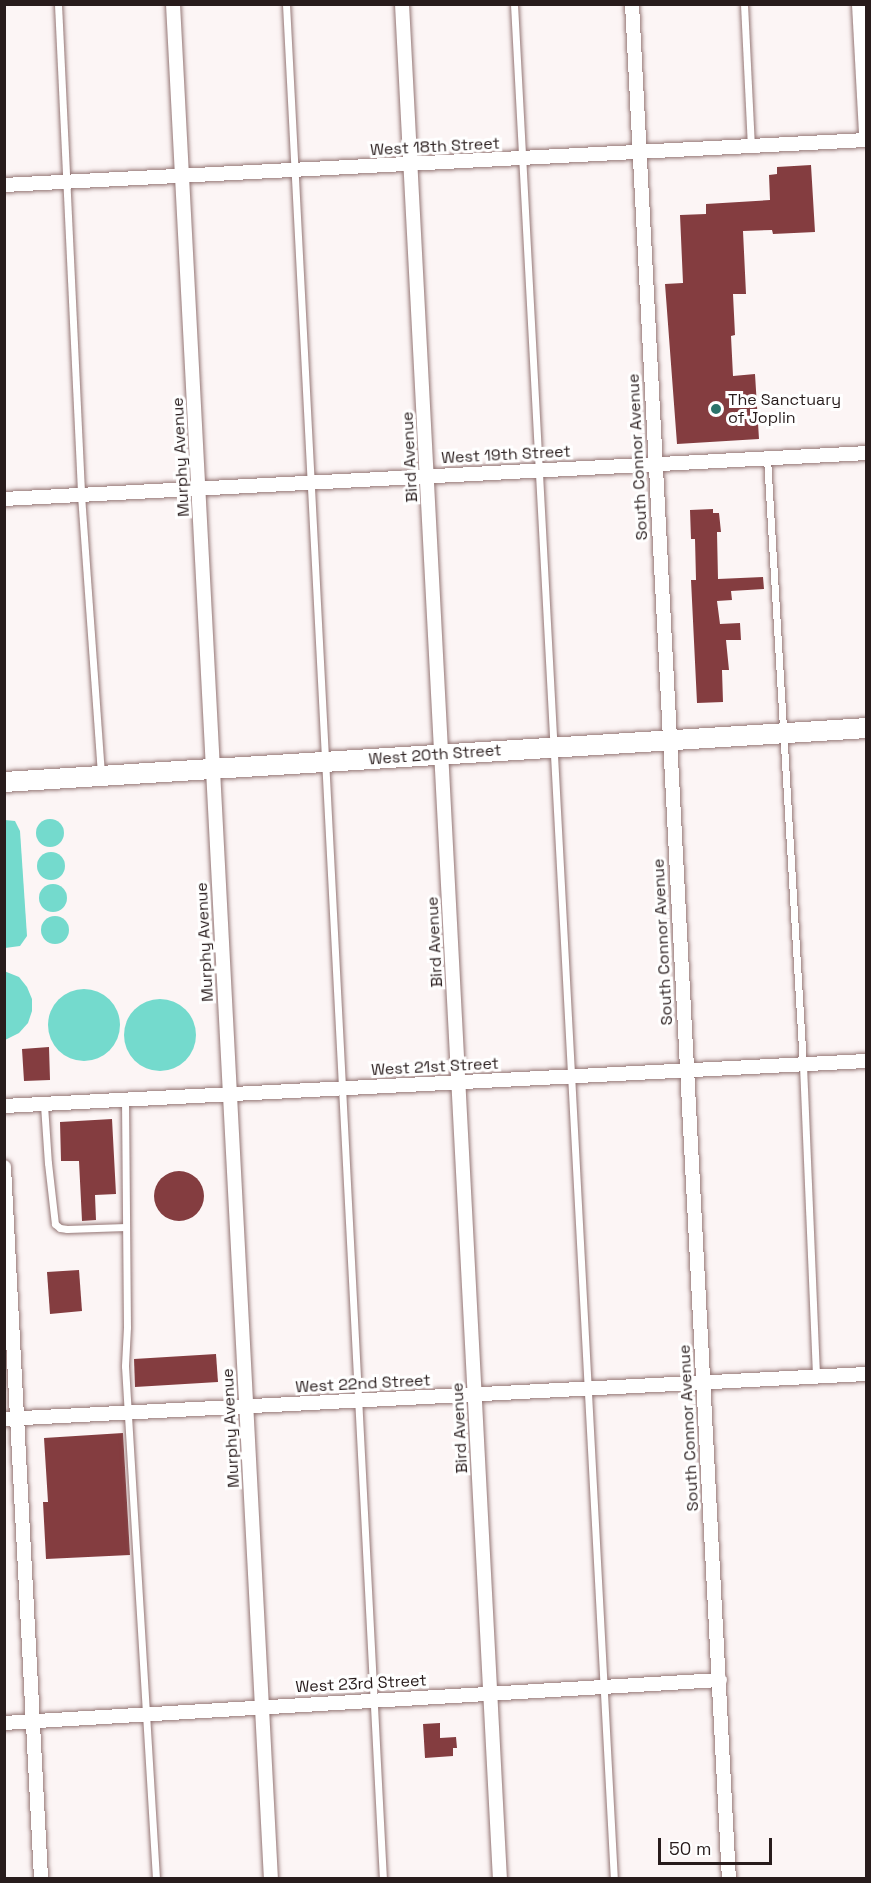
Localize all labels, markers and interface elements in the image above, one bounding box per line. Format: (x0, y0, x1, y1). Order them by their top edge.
street label: West 18th Street (370, 134, 500, 160)
street label: South Connor Avenue (624, 373, 652, 541)
place label: The Sanctuary of Joplin (728, 390, 841, 428)
street label: Murphy Avenue (168, 397, 194, 517)
marker: The Sanctuary of Joplin (709, 402, 723, 416)
street label: Bird Avenue (398, 411, 422, 503)
street label: West 19th Street (441, 442, 571, 468)
street label: West 20th Street (368, 741, 502, 769)
street label: South Connor Avenue (649, 858, 677, 1026)
street label: Murphy Avenue (192, 882, 218, 1002)
street label: Bird Avenue (423, 896, 447, 988)
street label: West 21st Street (371, 1054, 499, 1080)
street label: South Connor Avenue (675, 1344, 703, 1512)
street label: Murphy Avenue (218, 1368, 244, 1488)
street label: West 22nd Street (295, 1371, 431, 1397)
street label: Bird Avenue (448, 1382, 472, 1474)
street label: West 23rd Street (295, 1671, 427, 1697)
scale bar (661, 1826, 775, 1864)
text: 50 m (669, 1837, 711, 1860)

